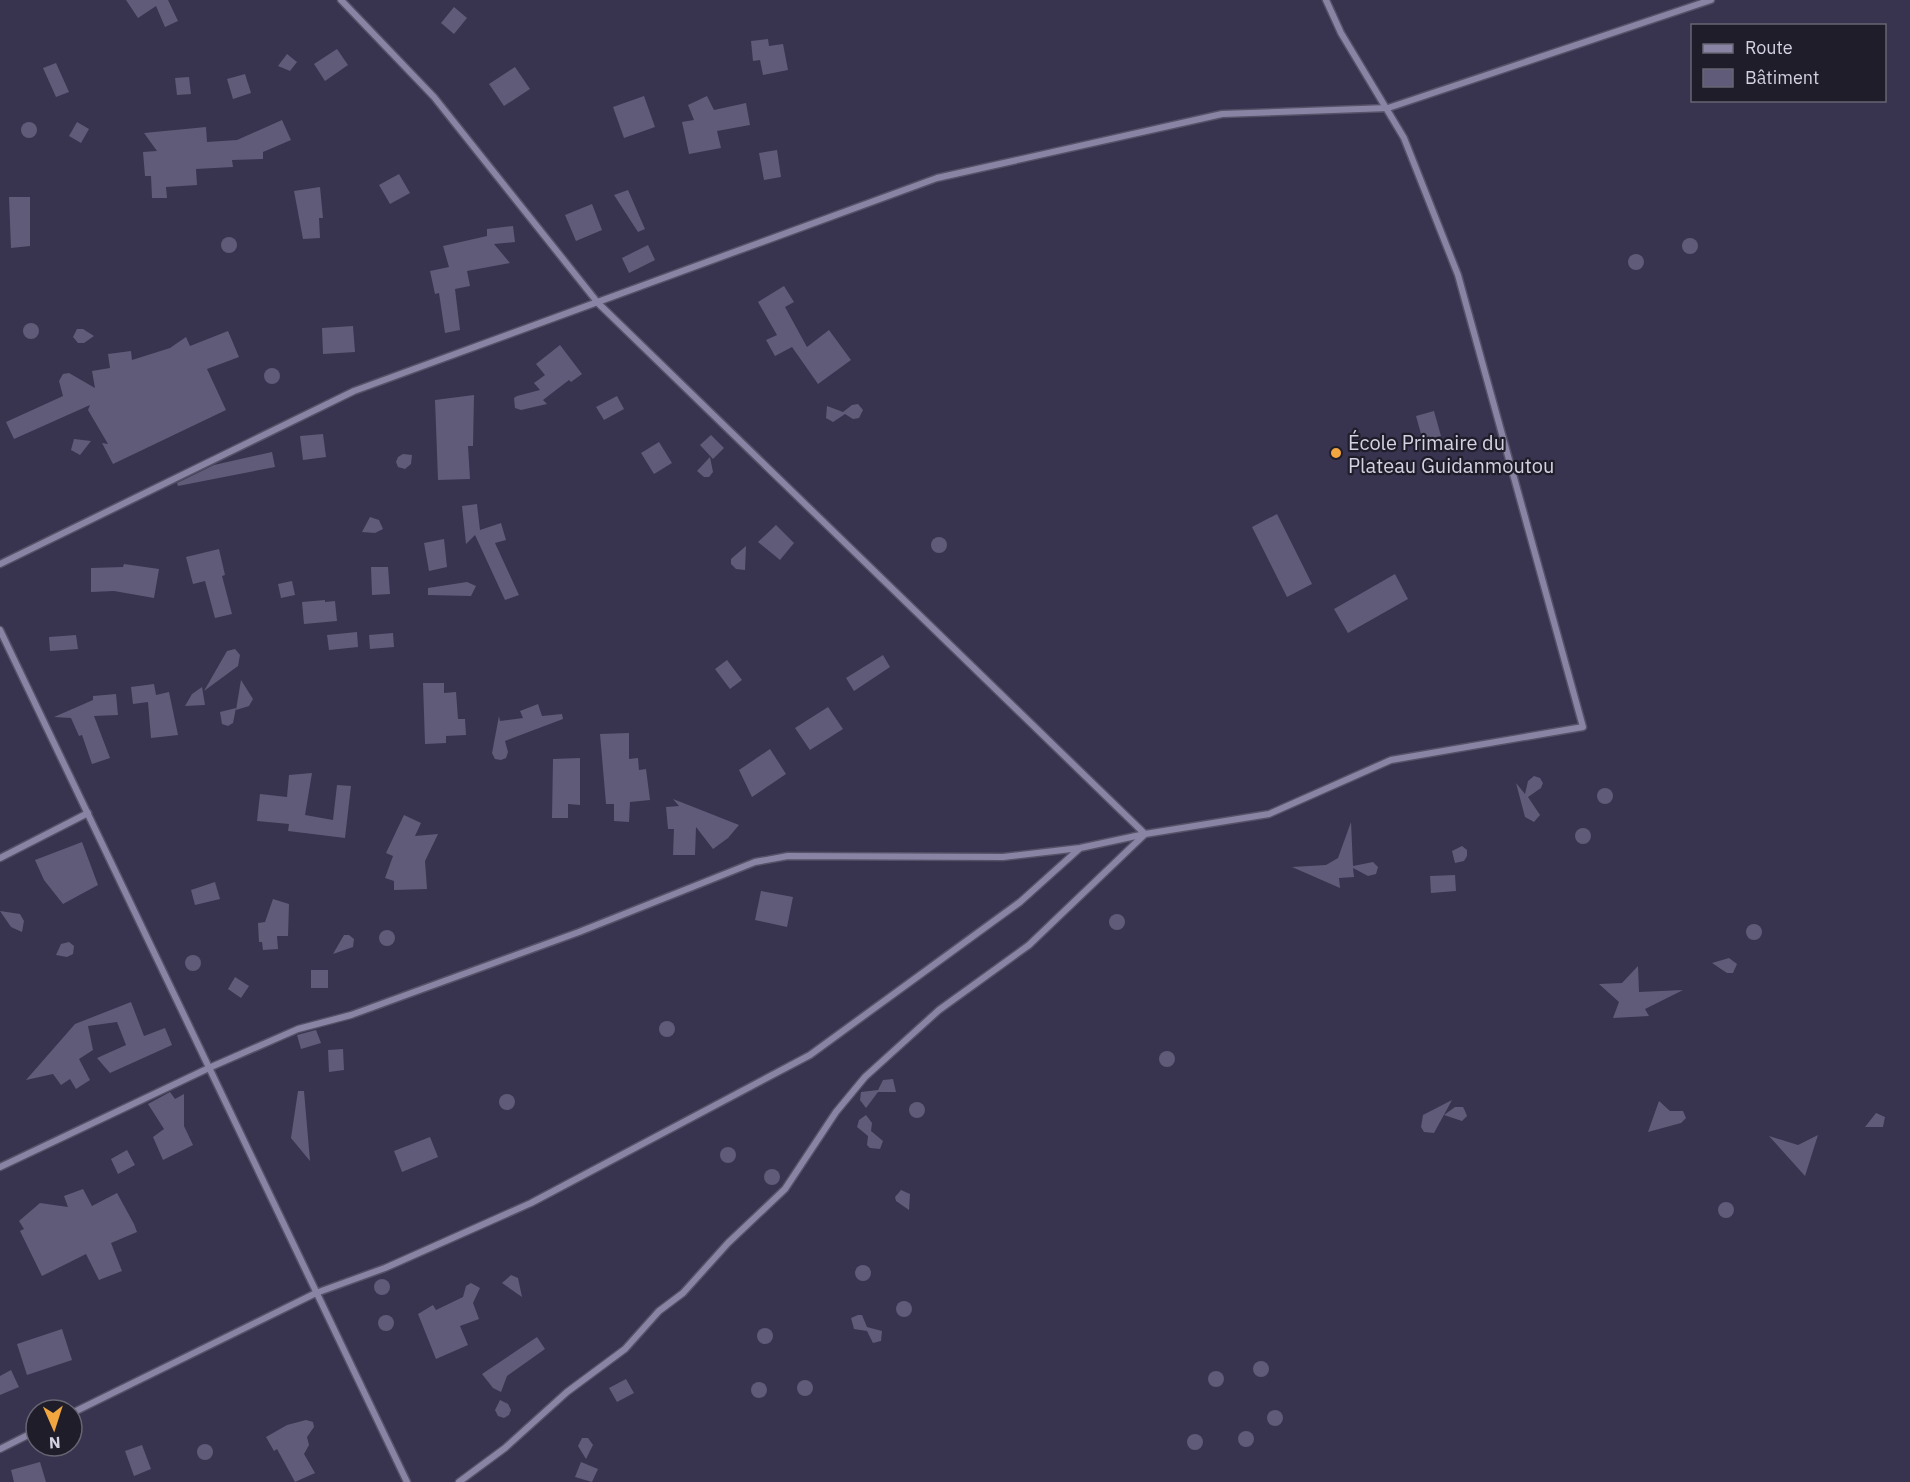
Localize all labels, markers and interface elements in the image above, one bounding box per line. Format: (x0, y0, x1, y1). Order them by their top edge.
legend (1691, 24, 1886, 102)
text: Route (1745, 36, 1793, 59)
text: Bâtiment (1745, 66, 1819, 89)
place label: École Primaire du Plateau Guidanmoutou (1348, 429, 1554, 479)
marker: École Primaire du Plateau Guidanmoutou (1329, 446, 1343, 460)
north arrow (24, 1398, 84, 1458)
text: N (48, 1433, 61, 1453)

